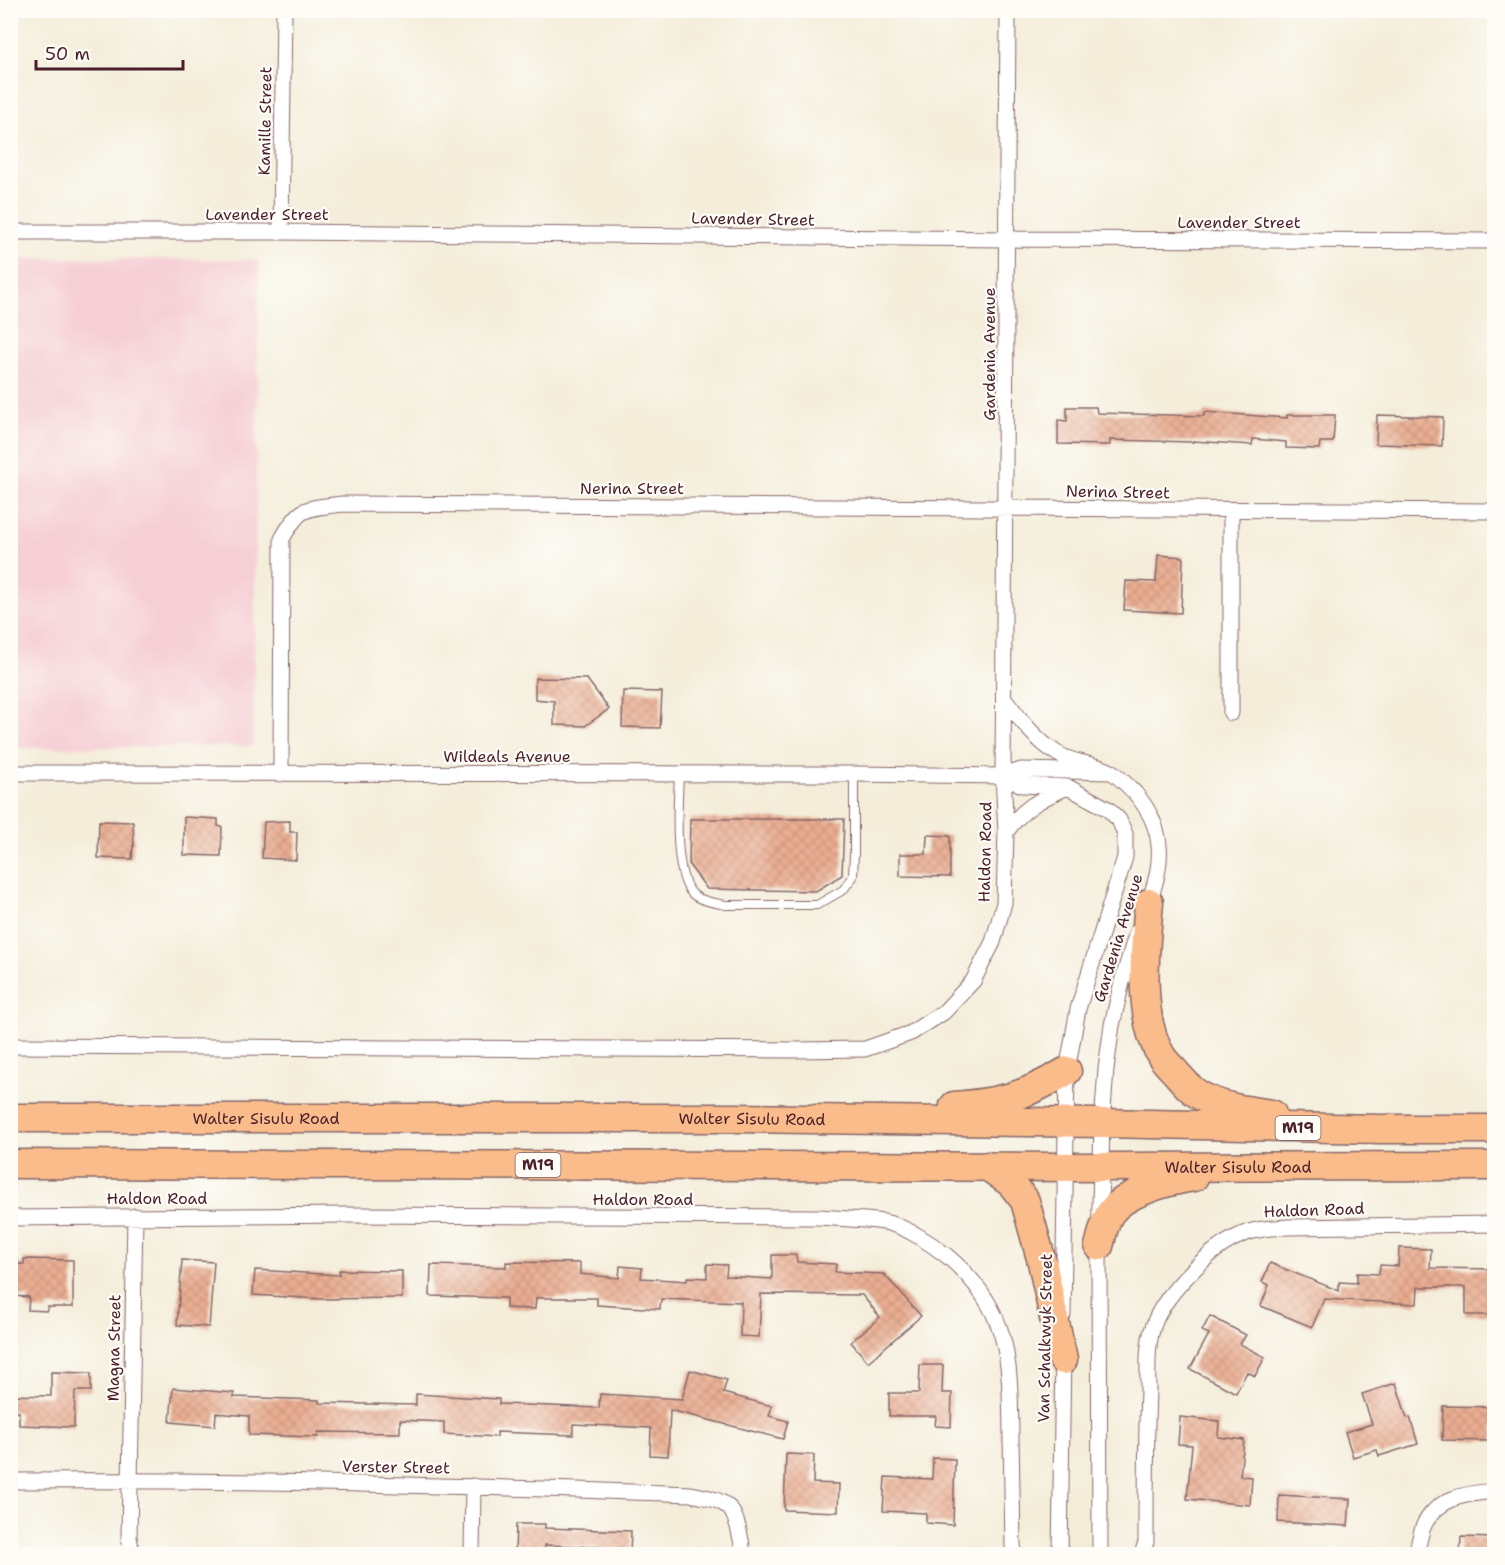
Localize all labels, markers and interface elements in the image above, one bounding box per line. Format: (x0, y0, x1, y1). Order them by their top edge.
scale bar (36, 33, 183, 71)
text: 50 m (45, 42, 90, 66)
street label: Kamille Street (254, 66, 276, 176)
street label: Lavender Street (205, 204, 329, 225)
street label: Lavender Street (691, 207, 815, 231)
street label: Lavender Street (1177, 212, 1301, 233)
street label: Gardenia Avenue (979, 287, 1000, 421)
street label: Nerina Street (580, 478, 684, 499)
street label: Nerina Street (1066, 481, 1170, 503)
street label: Wildeals Avenue (443, 746, 571, 767)
street label: Haldon Road (974, 801, 996, 903)
street label: Gardenia Avenue (1088, 871, 1148, 1005)
street label: Walter Sisulu Road (192, 1108, 340, 1129)
street label: Walter Sisulu Road (678, 1108, 826, 1130)
road number: M19 (1276, 1116, 1320, 1140)
road number: M19 (516, 1153, 560, 1177)
street label: Walter Sisulu Road (1164, 1156, 1312, 1177)
street label: Haldon Road (106, 1188, 208, 1209)
street label: Haldon Road (592, 1189, 694, 1210)
street label: Haldon Road (1263, 1198, 1365, 1222)
street label: Van Schalkwyk Street (1033, 1253, 1057, 1423)
street label: Magna Street (103, 1294, 125, 1402)
street label: Verster Street (342, 1456, 450, 1478)

